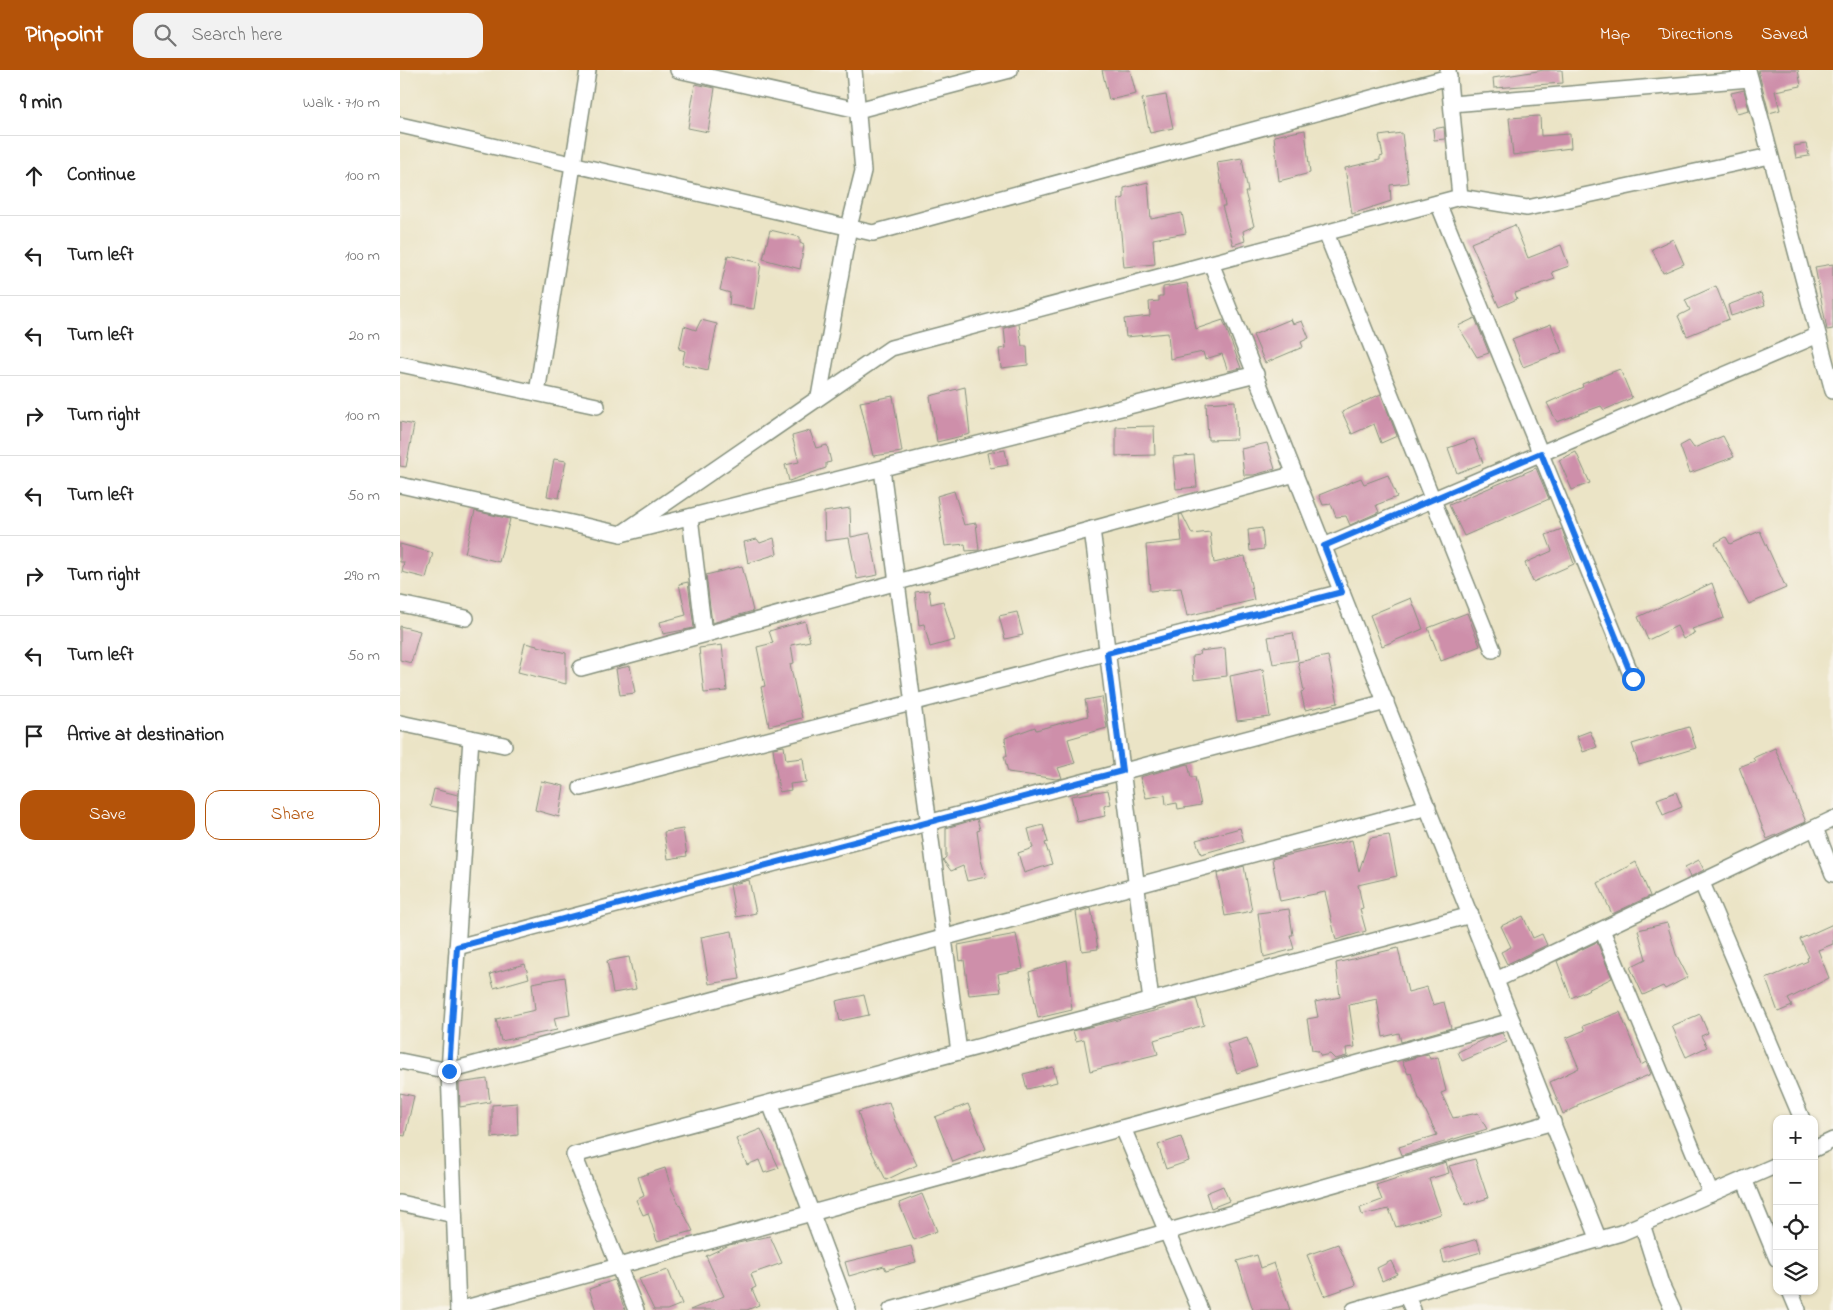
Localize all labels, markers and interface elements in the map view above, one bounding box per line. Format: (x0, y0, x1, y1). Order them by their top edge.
search box (133, 13, 483, 58)
text: Pinpoint (25, 18, 103, 53)
icon: search (151, 21, 179, 49)
text: Search here (191, 22, 282, 49)
text: Map (1600, 22, 1630, 48)
text: Directions (1658, 22, 1733, 48)
text: Saved (1761, 22, 1808, 48)
text: 9 min (20, 88, 62, 118)
text: Walk · 710 m (303, 91, 380, 115)
icon: ahead (20, 162, 48, 190)
text: Continue (67, 162, 135, 189)
text: 100 m (345, 164, 380, 188)
icon: left (20, 242, 48, 270)
text: Turn left (67, 242, 134, 269)
text: 100 m (345, 244, 380, 268)
icon: left (20, 322, 48, 350)
text: Turn left (67, 322, 134, 349)
text: 20 m (349, 324, 380, 348)
icon: right (20, 402, 48, 430)
text: Turn right (67, 402, 140, 429)
text: 100 m (345, 404, 380, 428)
icon: left (20, 482, 48, 510)
text: Turn left (67, 482, 134, 509)
text: 50 m (348, 484, 380, 508)
icon: right (20, 562, 48, 590)
text: Turn right (67, 562, 140, 589)
text: 290 m (344, 564, 380, 588)
icon: left (20, 642, 48, 670)
text: Turn left (67, 642, 134, 669)
text: 50 m (348, 644, 380, 668)
route start (1622, 668, 1645, 691)
icon: arrive (20, 722, 48, 750)
text: Arrive at destination (67, 722, 224, 749)
button: Save (20, 790, 195, 840)
button: Share (205, 790, 380, 840)
route end (438, 1060, 461, 1083)
map controls (1773, 1115, 1818, 1295)
button: + (1773, 1115, 1818, 1160)
button: − (1773, 1160, 1818, 1205)
button: locate (1773, 1205, 1818, 1250)
button: layers (1773, 1250, 1818, 1295)

